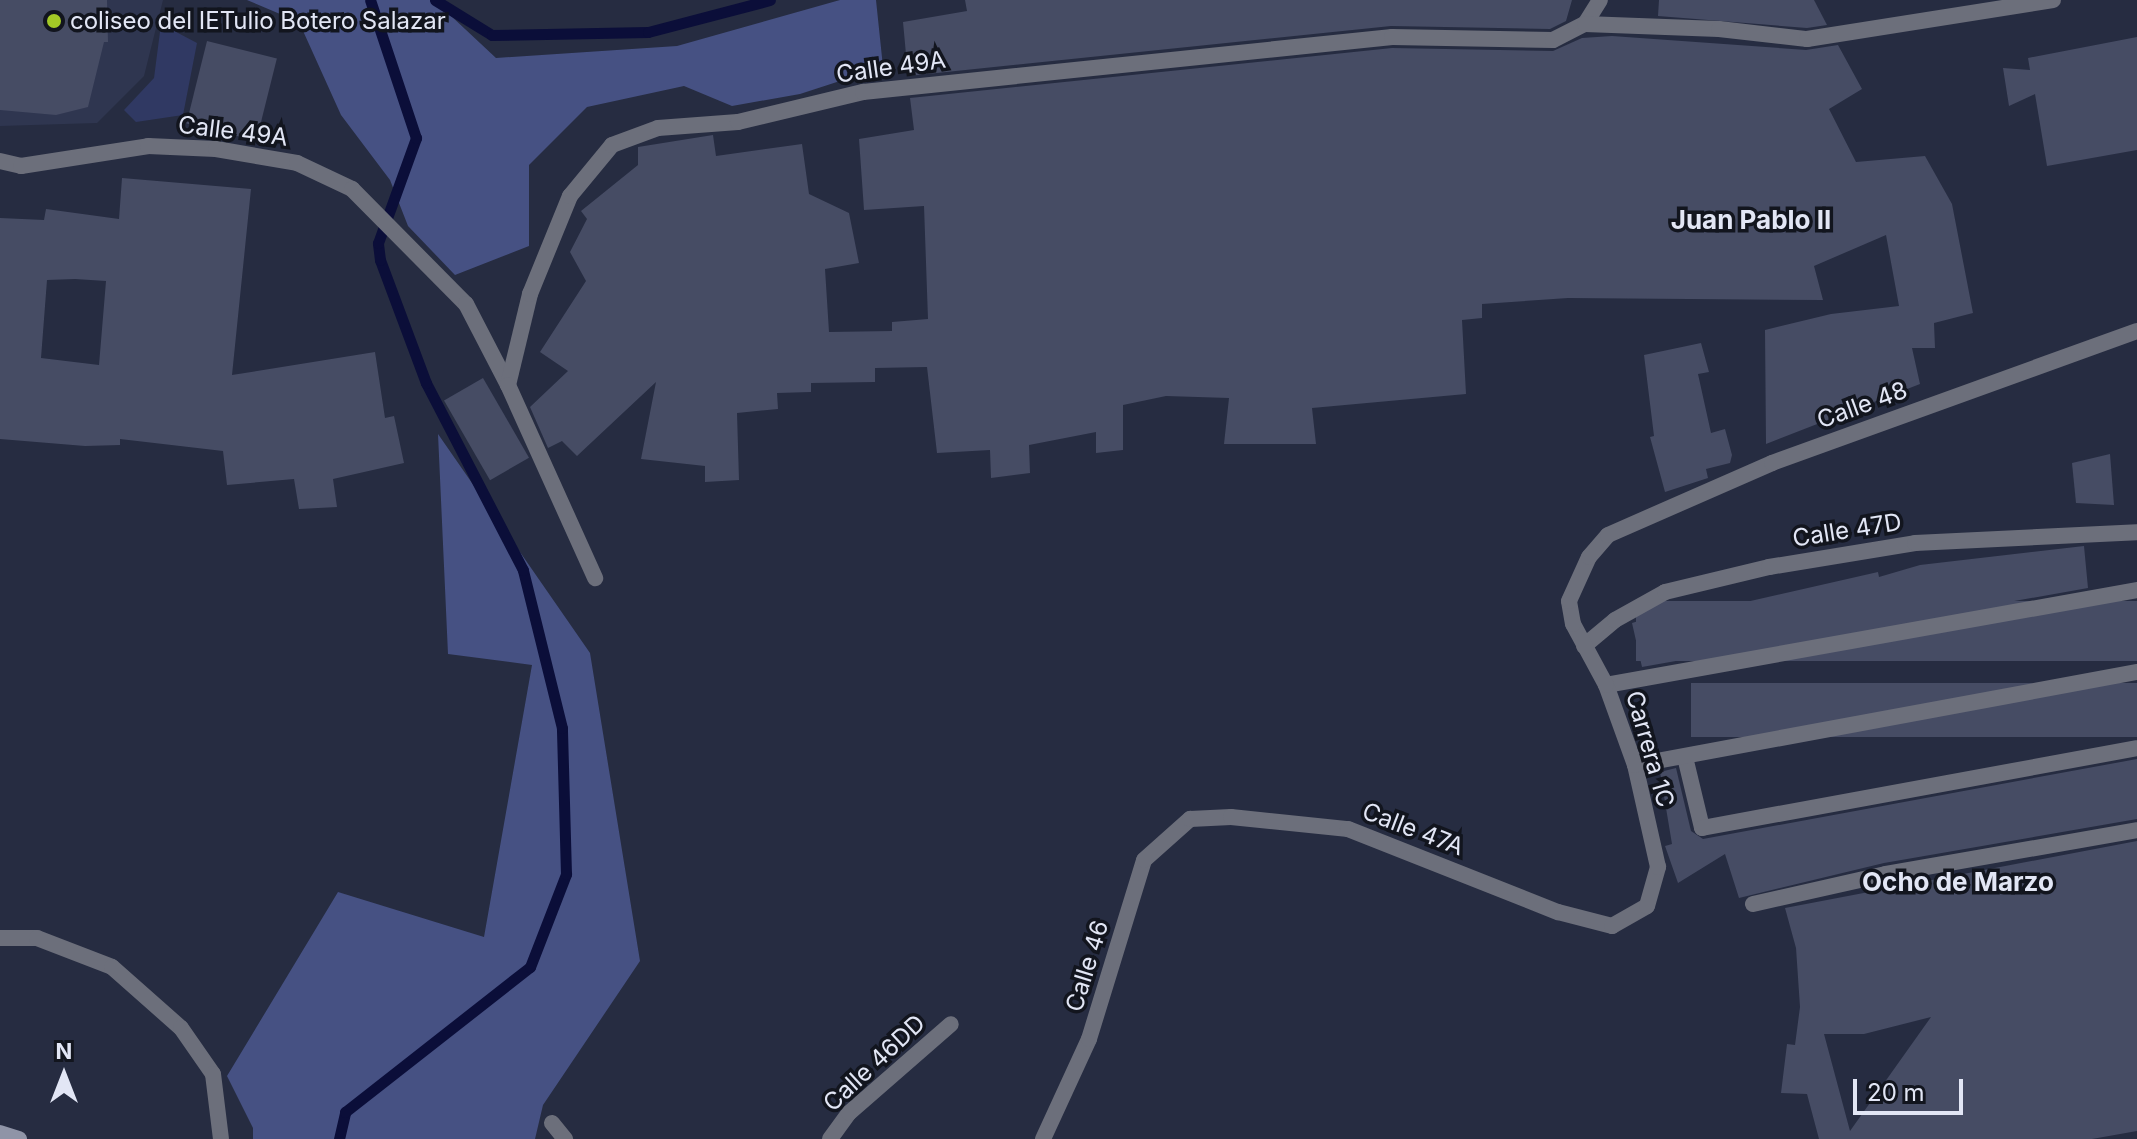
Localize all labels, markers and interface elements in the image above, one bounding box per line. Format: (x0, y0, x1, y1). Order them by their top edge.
place label: coliseo del IETulio Botero Salazar (70, 7, 446, 35)
marker: coliseo del IETulio Botero Salazar (45, 12, 63, 30)
street label: Calle 49A (834, 45, 948, 89)
street label: Calle 49A (176, 110, 290, 152)
district label: Juan Pablo II (1671, 204, 1831, 236)
street label: Calle 48 (1813, 375, 1911, 435)
street label: Calle 47D (1791, 507, 1903, 553)
street label: Carrera 1C (1620, 688, 1680, 810)
street label: Calle 47A (1358, 796, 1468, 862)
district label: Ocho de Marzo (1862, 866, 2054, 898)
street label: Calle 46 (1060, 917, 1114, 1015)
street label: Calle 46DD (817, 1009, 931, 1117)
north arrow (24, 1035, 104, 1115)
text: N (56, 1038, 72, 1064)
scale bar (1857, 1063, 1967, 1113)
text: 20 m (1867, 1078, 1925, 1107)

